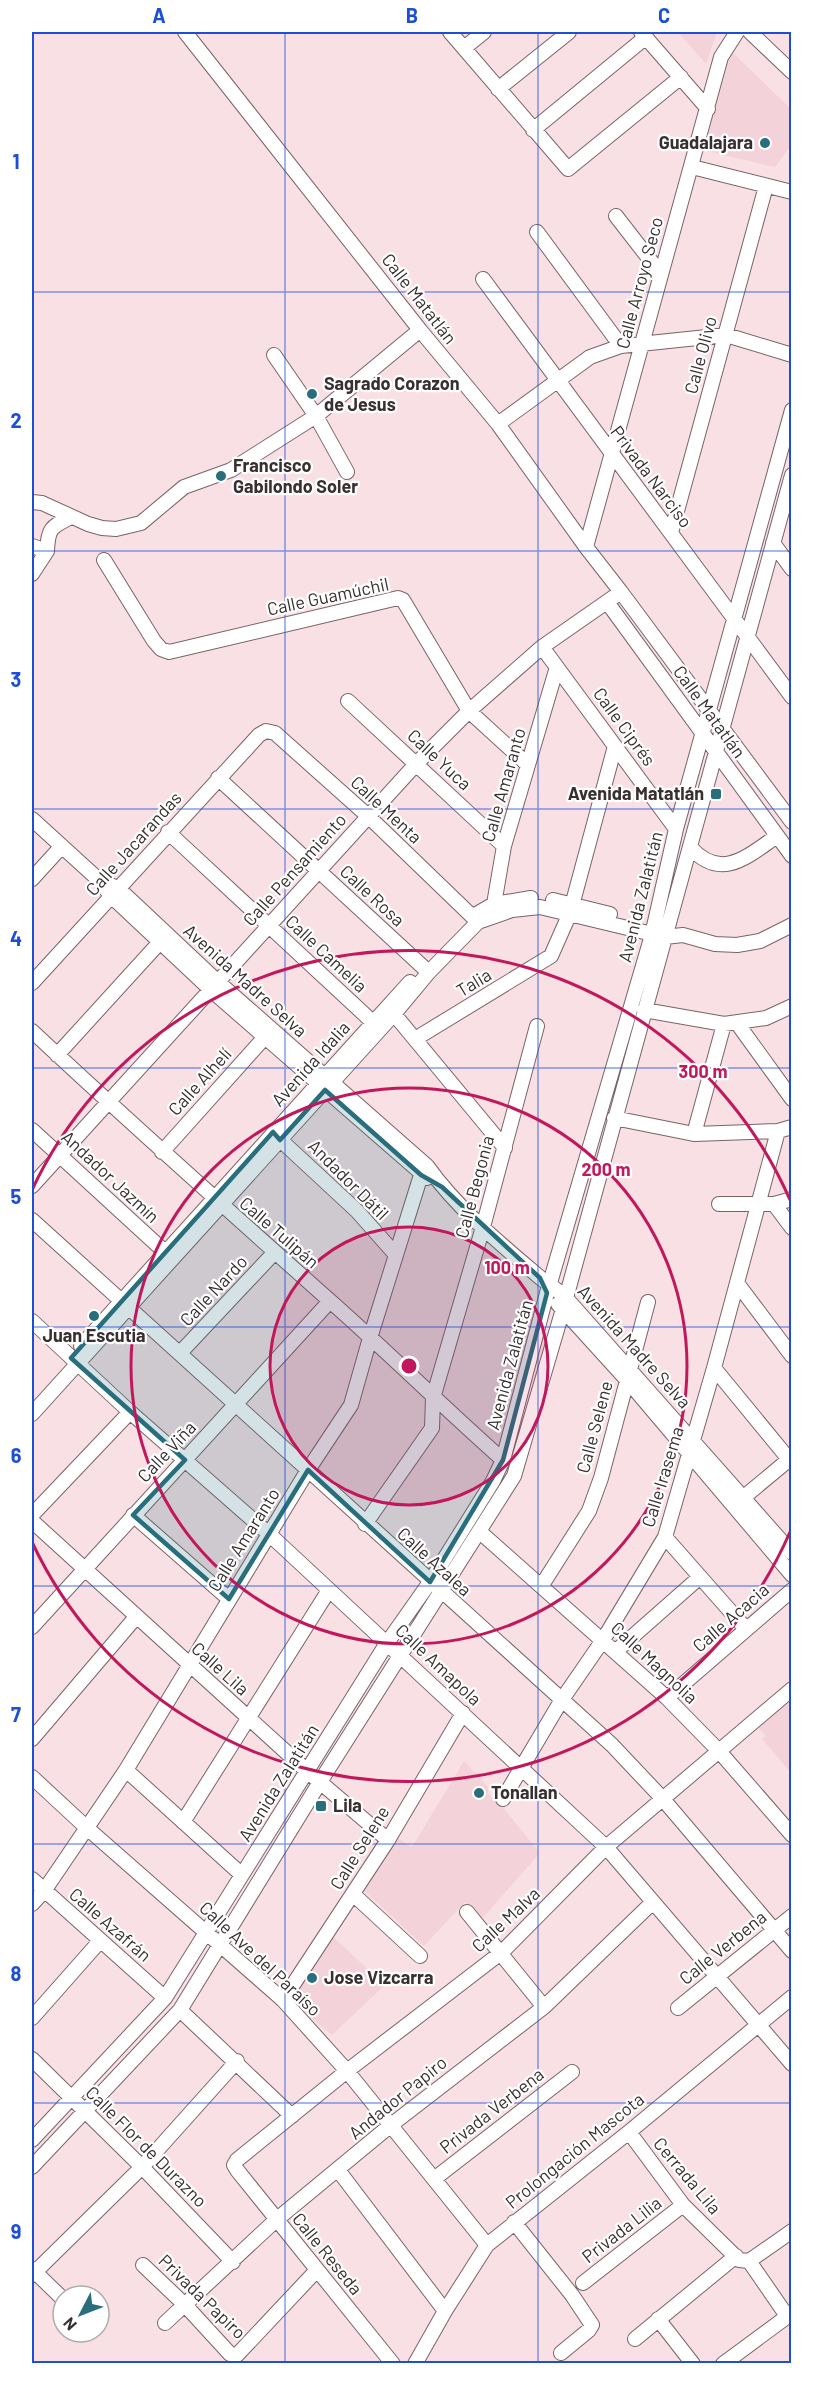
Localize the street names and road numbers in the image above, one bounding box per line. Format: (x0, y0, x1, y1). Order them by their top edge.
street label: Calle Arroyo Seco (611, 214, 667, 351)
street label: Calle Matatlán (378, 249, 462, 348)
street label: Calle Olivo (679, 314, 721, 396)
street label: Privada Narciso (606, 421, 697, 532)
street label: Calle Guamúchil (265, 572, 391, 620)
street label: Calle Matatlán (669, 661, 751, 762)
street label: Calle Ciprés (589, 683, 661, 770)
street label: Calle Yuca (403, 724, 476, 794)
street label: Calle Amaranto (476, 725, 530, 844)
street label: Calle Menta (346, 771, 427, 848)
street label: Calle Jacarandas (81, 787, 186, 900)
street label: Calle Pensamiento (238, 809, 351, 930)
street label: Avenida Zalatitán (613, 829, 667, 964)
street label: Calle Rosa (336, 860, 409, 931)
street label: Calle Camelia (281, 910, 372, 997)
street label: Avenida Madre Selva (179, 919, 312, 1041)
street label: Talia (452, 963, 495, 1001)
street label: Avenida Idalia (266, 1016, 354, 1110)
street label: Calle Alhelí (163, 1043, 236, 1120)
street label: Andador Jazmín (57, 1125, 164, 1227)
street label: Calle Begonia (450, 1133, 498, 1240)
street label: Andador Dátil (304, 1134, 394, 1224)
street label: Calle Tulipán (235, 1192, 324, 1273)
street label: Calle Nardo (175, 1250, 252, 1330)
street label: Avenida Madre Selva (574, 1280, 696, 1413)
street label: Avenida Zalatitán (481, 1297, 537, 1432)
street label: Calle Selene (571, 1378, 617, 1475)
street label: Calle Viña (132, 1416, 200, 1486)
street label: Calle Irasema (636, 1424, 688, 1530)
street label: Calle Amaranto (203, 1484, 284, 1595)
street label: Calle Azalea (393, 1522, 476, 1600)
street label: Calle Acacia (688, 1578, 773, 1656)
street label: Calle Magnolia (607, 1617, 703, 1708)
street label: Calle Amapola (391, 1619, 486, 1710)
street label: Calle Lila (187, 1637, 254, 1700)
street label: Avenida Zalatitán (233, 1720, 323, 1845)
street label: Calle Selene (325, 1802, 394, 1893)
street label: Calle Malva (467, 1882, 544, 1956)
street label: Calle Azafrán (65, 1883, 156, 1966)
street label: Calle Ave del Paraíso (195, 1896, 326, 2020)
street label: Calle Verbena (674, 1905, 770, 1989)
street label: Andador Papiro (344, 2051, 451, 2144)
street label: Privada Verbena (435, 2063, 548, 2158)
street label: Calle Flor de Durazno (81, 2081, 212, 2212)
street label: Prolongación Mascota (501, 2088, 648, 2213)
street label: Cerrada Lila (649, 2132, 726, 2218)
street label: Privada Lilia (577, 2191, 665, 2267)
street label: Calle Reseda (288, 2208, 368, 2299)
street label: Privada Papiro (155, 2249, 251, 2343)

